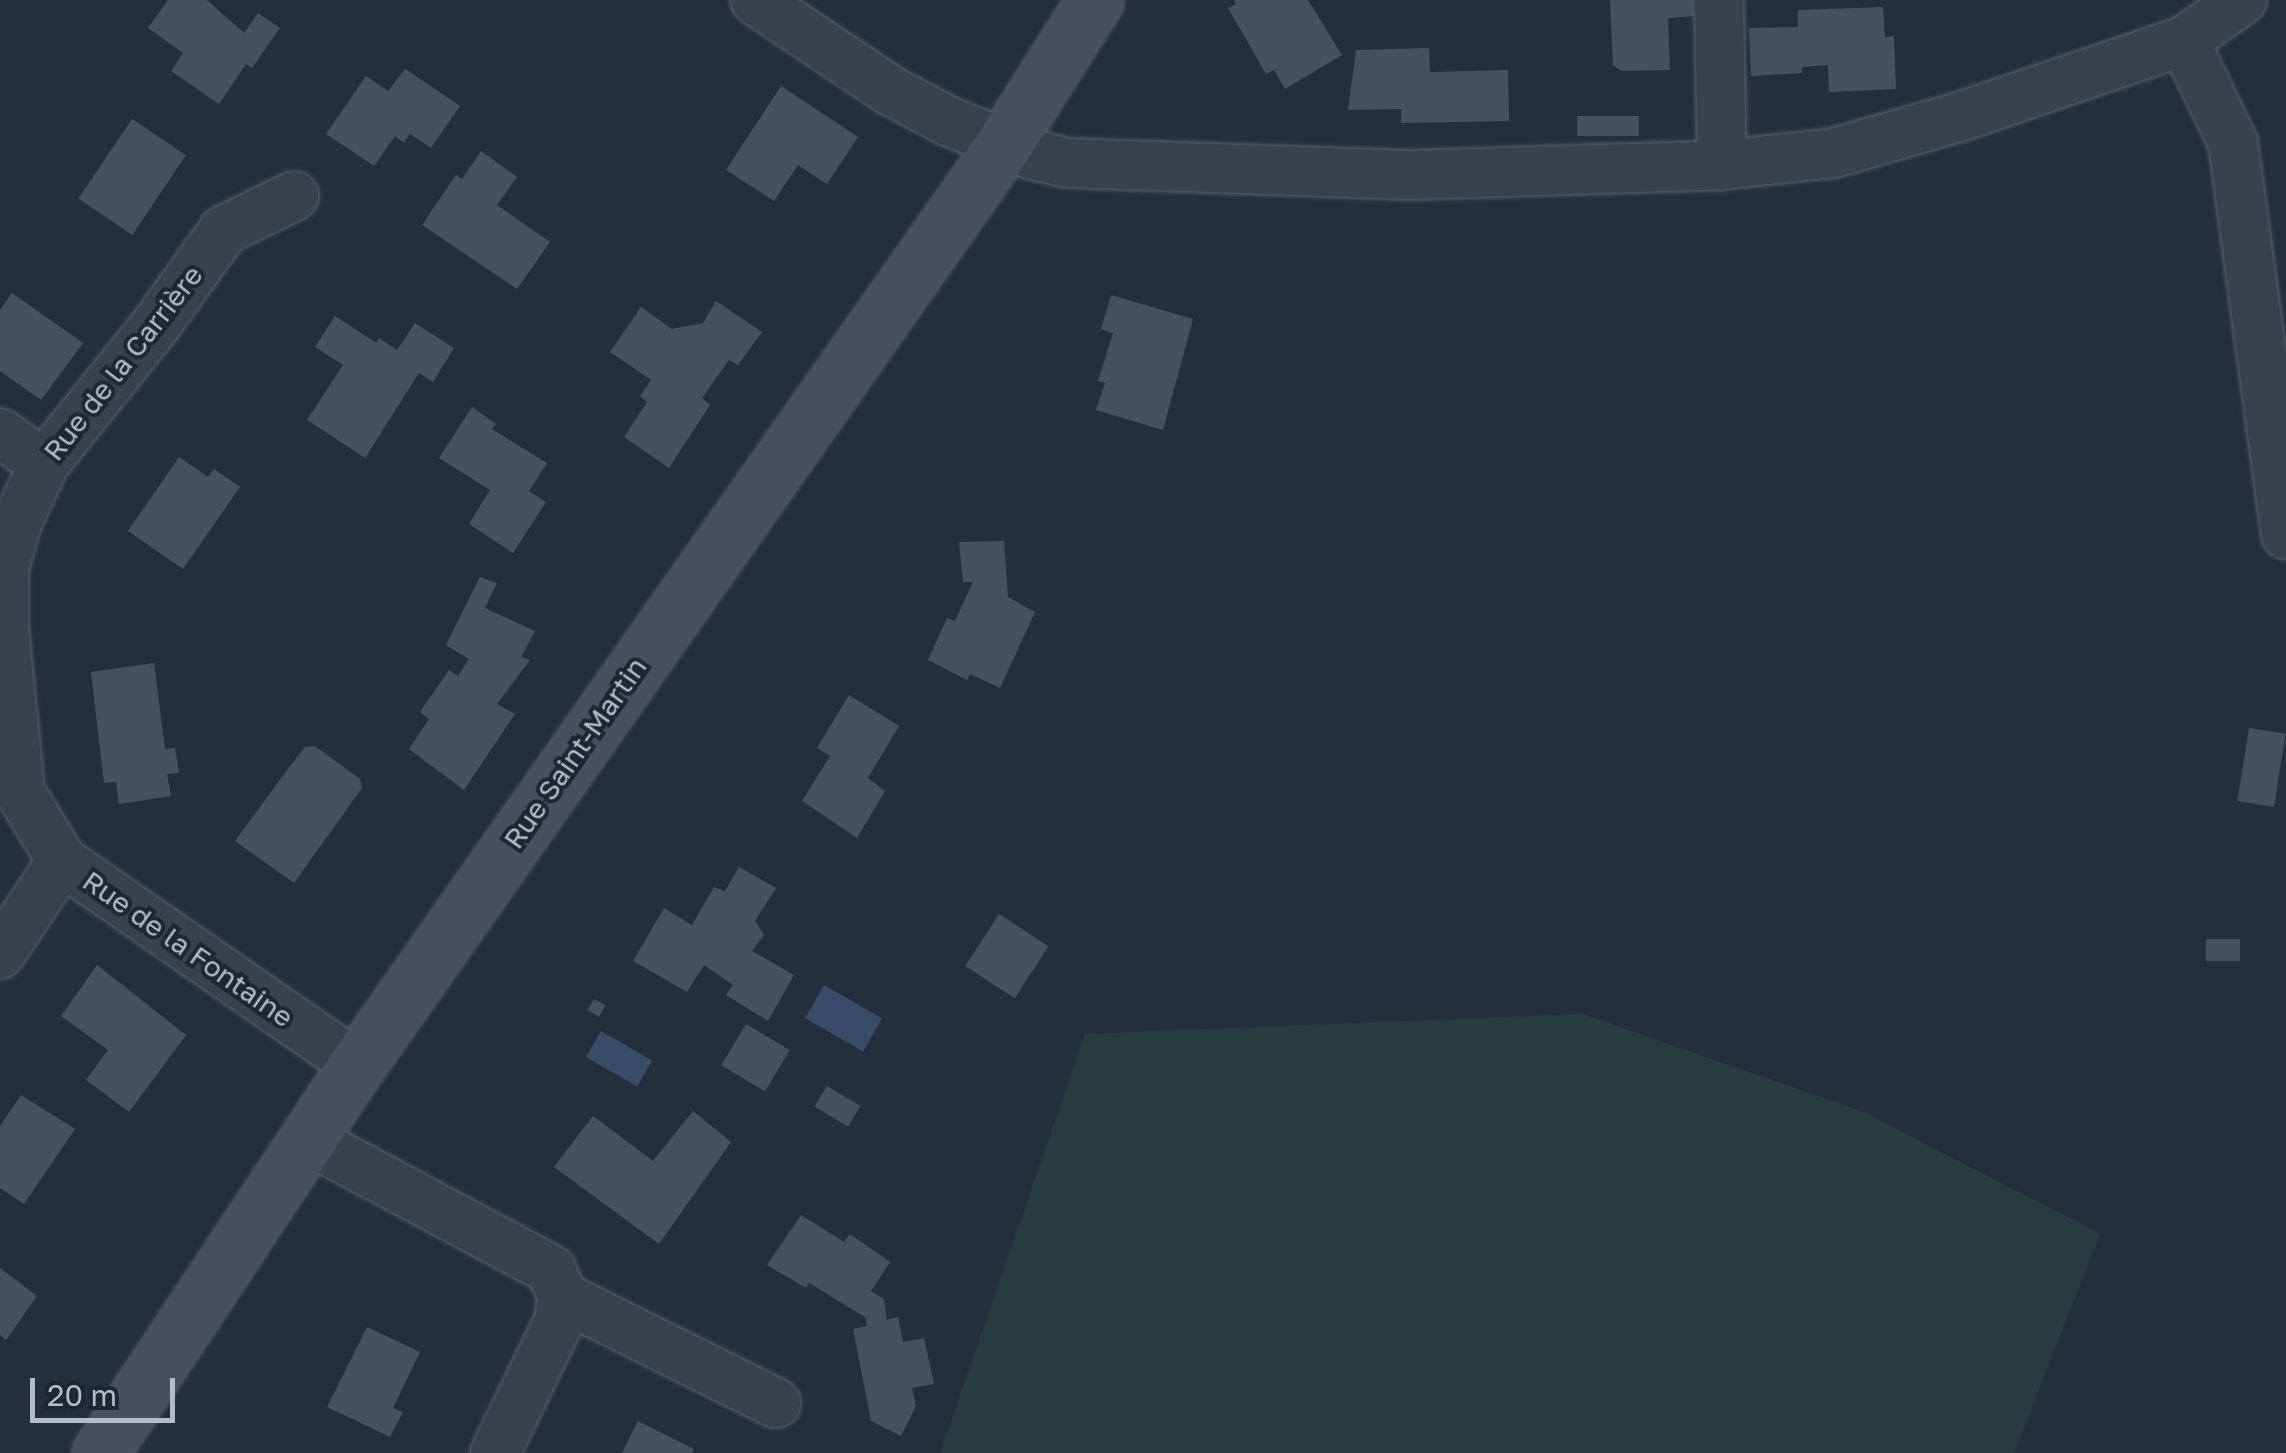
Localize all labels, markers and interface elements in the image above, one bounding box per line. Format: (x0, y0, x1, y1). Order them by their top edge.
street label: Rue de la Carrière (36, 259, 210, 467)
street label: Rue Saint-Martin (497, 651, 653, 855)
street label: Rue de la Fontaine (76, 864, 300, 1034)
scale bar (35, 1358, 180, 1420)
text: 20 m (47, 1377, 117, 1413)

